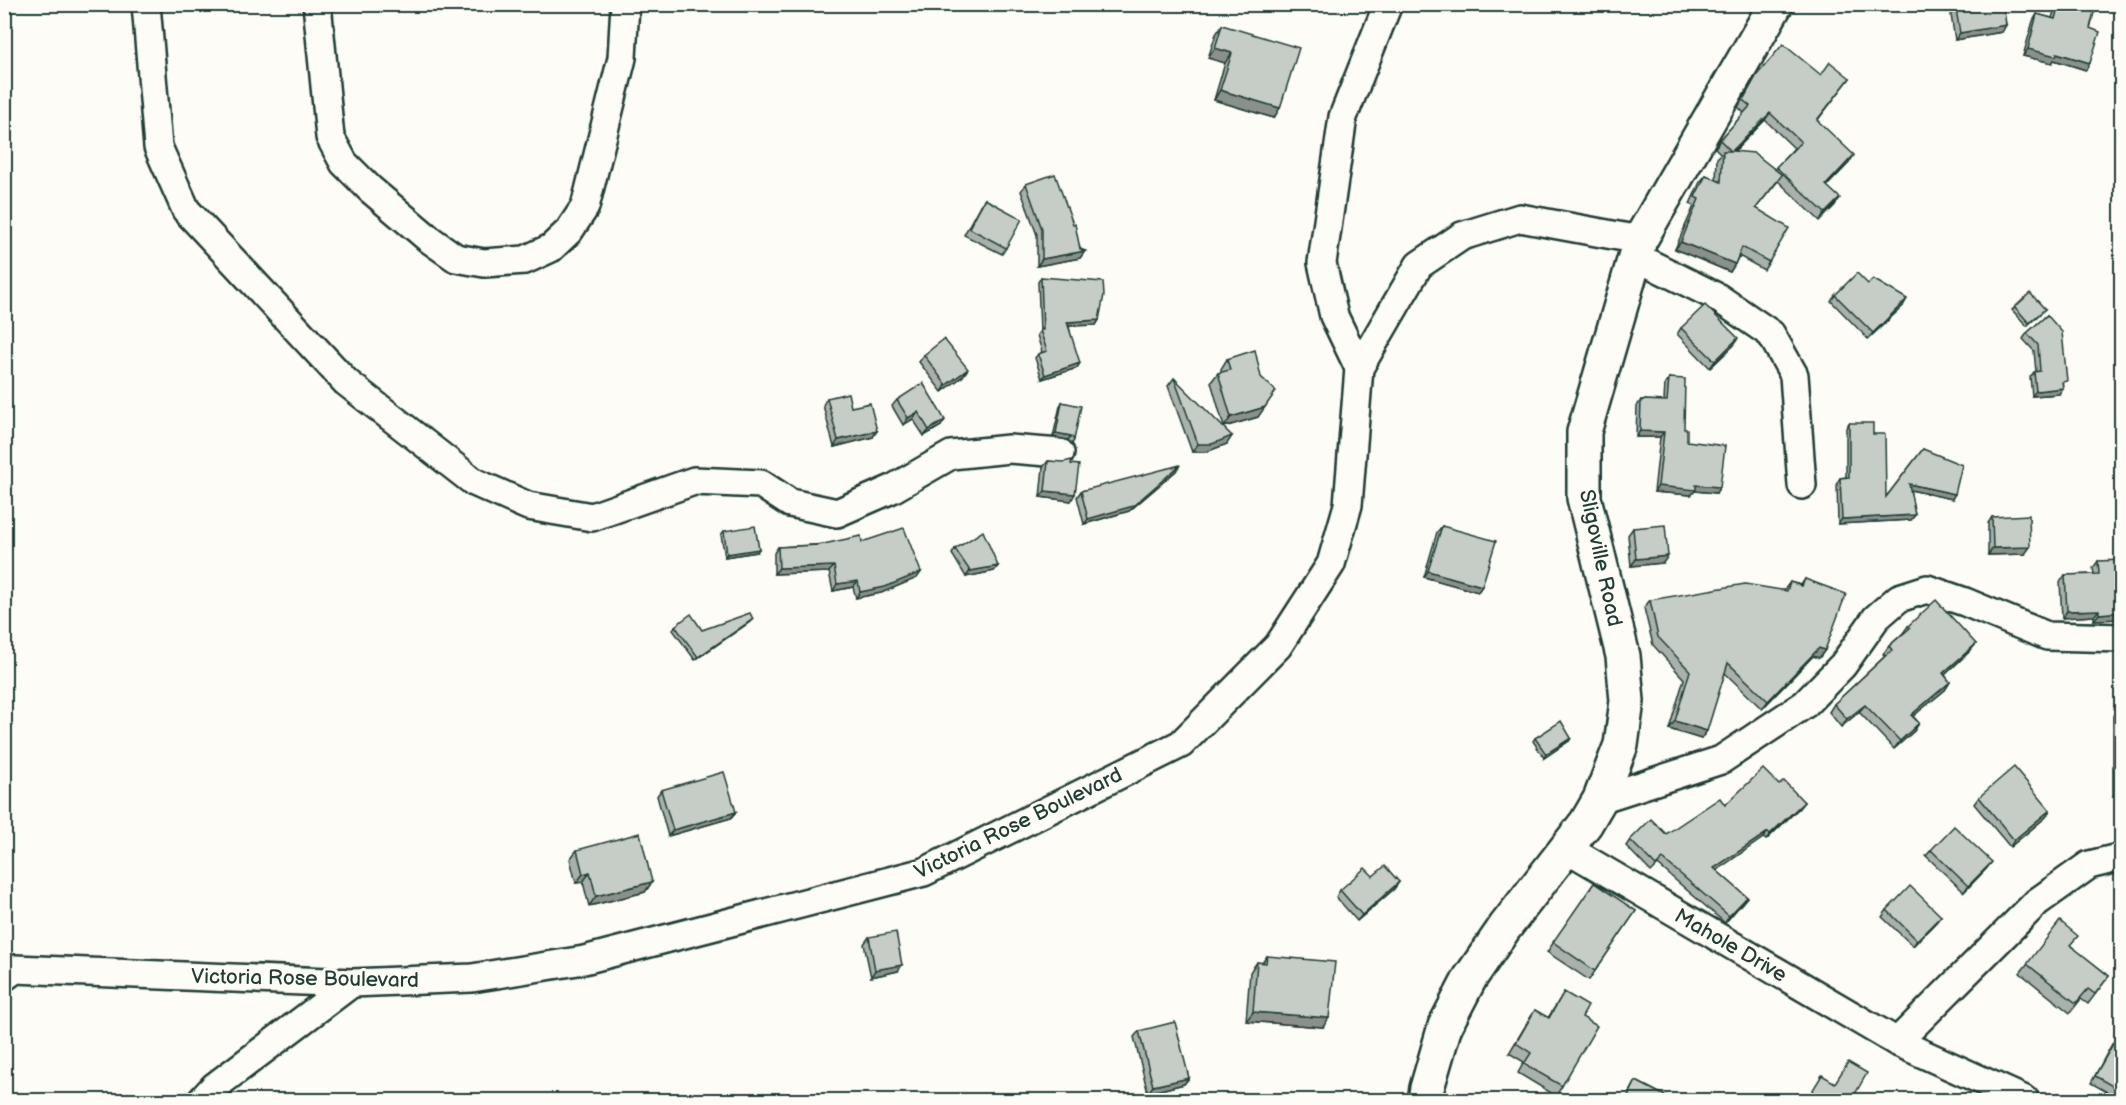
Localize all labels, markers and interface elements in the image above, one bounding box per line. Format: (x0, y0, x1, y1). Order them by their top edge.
street label: Sligoville Road (1574, 487, 1627, 629)
street label: Victoria Rose Boulevard (910, 762, 1126, 885)
street label: Mahole Drive (1670, 903, 1791, 988)
street label: Victoria Rose Boulevard (191, 964, 419, 993)

